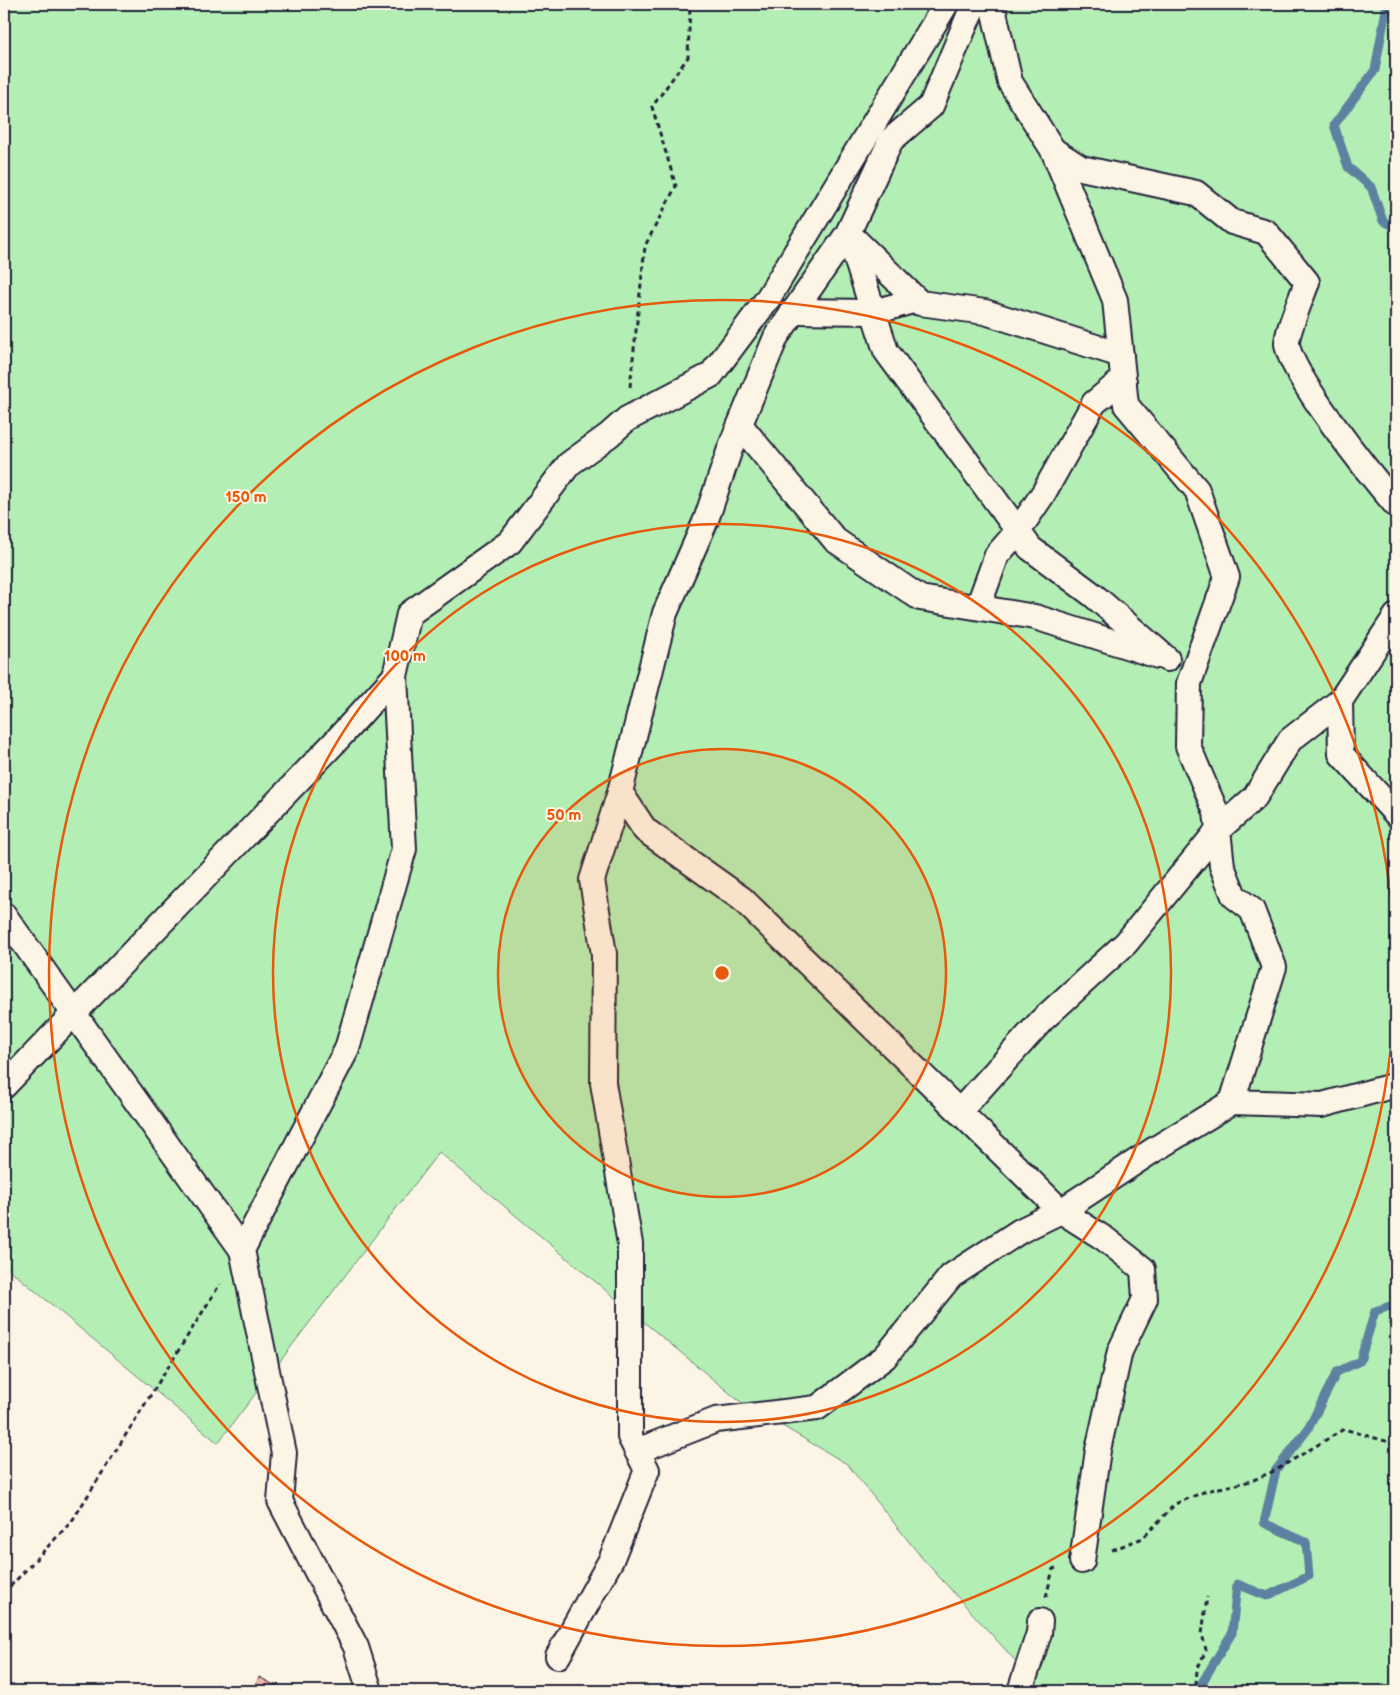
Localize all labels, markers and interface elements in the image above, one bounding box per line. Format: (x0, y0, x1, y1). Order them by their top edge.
text: 150 m (225, 488, 267, 507)
text: 100 m (384, 647, 426, 666)
text: 50 m (547, 806, 582, 825)
centre of rings (713, 964, 731, 982)

